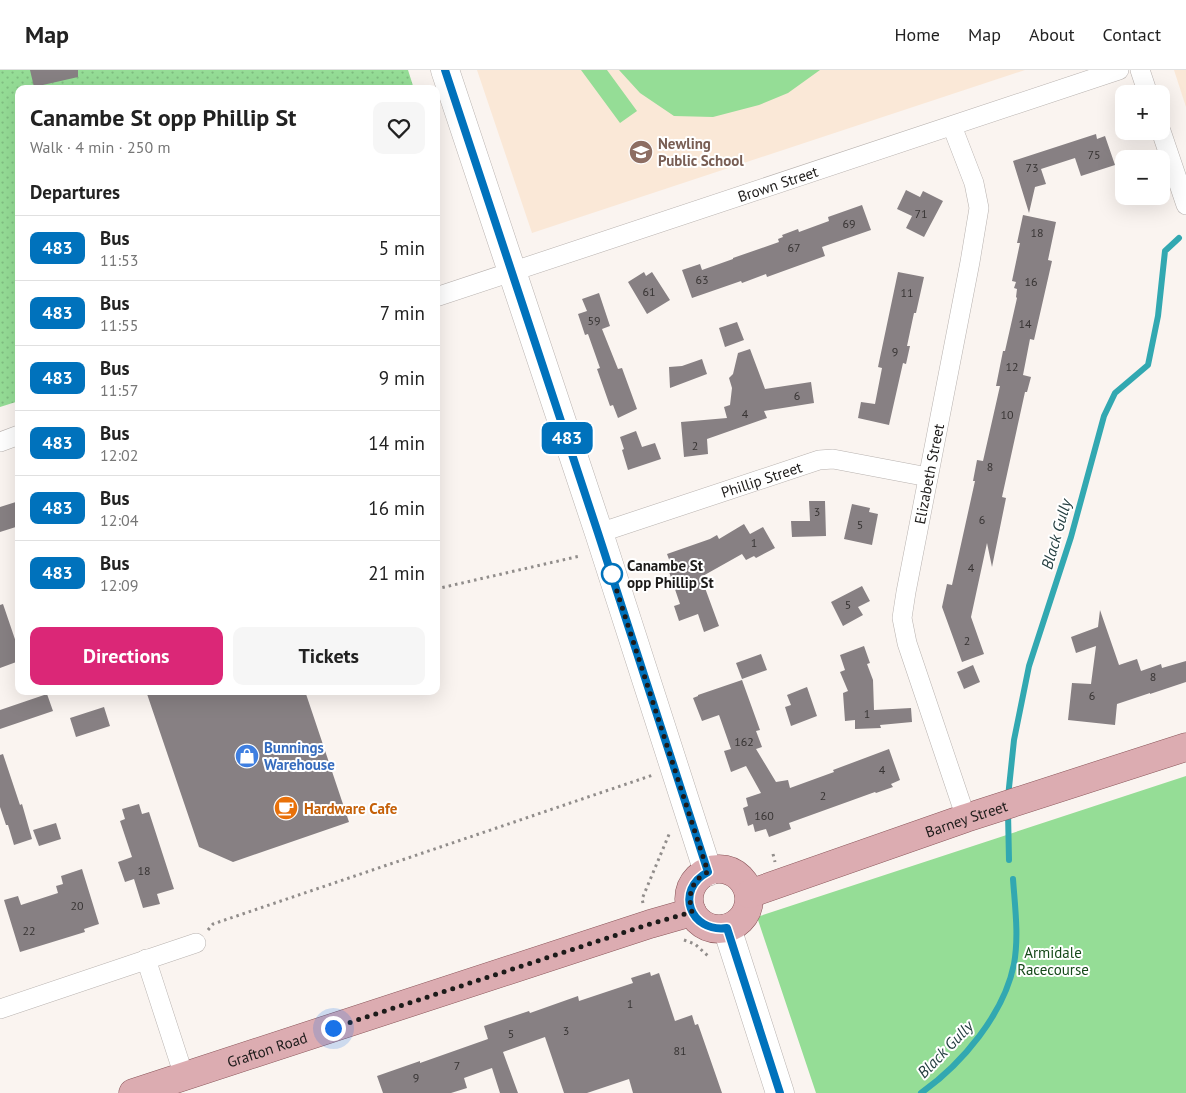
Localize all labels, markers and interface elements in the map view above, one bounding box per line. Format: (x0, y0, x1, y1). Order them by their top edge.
text: Map (25, 19, 69, 50)
text: Home (894, 23, 940, 46)
text: Map (968, 23, 1001, 46)
text: About (1029, 23, 1075, 46)
text: Contact (1103, 23, 1161, 46)
map controls (1115, 85, 1170, 205)
button: + (1115, 85, 1170, 140)
text: Canambe St opp Phillip St (30, 102, 297, 133)
button: heart (373, 102, 425, 154)
place label: Newling Public School (658, 134, 744, 170)
text: Walk · 4 min · 250 m (30, 137, 170, 157)
school or university icon: Newling Public School (628, 139, 654, 165)
house number: 75 (1087, 147, 1101, 162)
button: − (1115, 150, 1170, 205)
house number: 73 (1025, 160, 1039, 175)
street label: Brown Street (735, 161, 820, 206)
text: Departures (30, 180, 120, 204)
house number: 71 (914, 206, 928, 221)
house number: 69 (842, 216, 856, 231)
house number: 18 (1030, 225, 1044, 240)
text: Bus (100, 226, 129, 250)
text: 483 (42, 236, 73, 259)
text: 5 min (379, 236, 425, 260)
house number: 67 (787, 240, 801, 255)
text: 11:53 (100, 250, 138, 270)
house number: 63 (695, 272, 709, 287)
house number: 16 (1024, 274, 1038, 289)
house number: 61 (642, 284, 656, 299)
house number: 11 (900, 285, 914, 300)
text: Bus (100, 291, 129, 315)
text: 483 (42, 301, 73, 324)
text: 7 min (380, 301, 425, 325)
house number: 59 (587, 313, 601, 328)
text: 11:55 (100, 315, 138, 335)
house number: 14 (1018, 316, 1032, 331)
house number: 9 (892, 344, 898, 359)
text: Bus (100, 356, 129, 380)
house number: 12 (1005, 359, 1019, 374)
text: 483 (42, 366, 73, 389)
text: 9 min (379, 366, 425, 390)
text: 11:57 (100, 380, 138, 400)
house number: 6 (794, 388, 800, 403)
house number: 4 (742, 406, 749, 421)
house number: 10 (1000, 407, 1014, 422)
text: Bus (100, 421, 129, 445)
line badge: 483 (538, 422, 596, 454)
street label: Elizabeth Street (910, 422, 948, 526)
text: 483 (552, 426, 582, 449)
text: 483 (42, 431, 73, 454)
text: 14 min (368, 431, 425, 455)
house number: 2 (692, 438, 698, 453)
text: 12:02 (100, 445, 138, 465)
street label: Phillip Street (718, 457, 804, 501)
house number: 8 (987, 459, 993, 474)
text: Bus (100, 486, 129, 510)
text: 483 (42, 496, 73, 519)
text: 16 min (368, 496, 425, 520)
water label: Black Gully (1036, 496, 1076, 571)
house number: 3 (814, 504, 820, 519)
text: 12:04 (100, 510, 138, 530)
house number: 6 (979, 512, 985, 527)
house number: 5 (857, 517, 863, 532)
house number: 1 (751, 535, 757, 550)
text: Bus (100, 551, 129, 575)
place label: Canambe St opp Phillip St (627, 556, 715, 592)
house number: 4 (968, 560, 975, 575)
text: 483 (42, 561, 73, 584)
text: 21 min (368, 561, 425, 585)
marker: Canambe St opp Phillip St (601, 563, 623, 585)
text: 12:09 (100, 575, 138, 595)
house number: 5 (845, 597, 851, 612)
button: Directions (30, 627, 223, 685)
button: Tickets (233, 627, 425, 685)
house number: 2 (964, 633, 970, 648)
house number: 8 (1150, 669, 1156, 684)
house number: 6 (1089, 688, 1095, 703)
house number: 1 (864, 706, 870, 721)
house number: 162 (734, 734, 754, 749)
place label: Bunnings Warehouse (264, 738, 335, 774)
shop icon: Bunnings Warehouse (234, 743, 260, 769)
house number: 4 (879, 762, 886, 777)
house number: 2 (820, 788, 826, 803)
cafe icon: Hardware Cafe (273, 795, 299, 821)
street label: Barney Street (923, 796, 1010, 841)
place label: Hardware Cafe (304, 799, 398, 818)
house number: 160 (754, 808, 774, 823)
house number: 18 (137, 863, 151, 878)
house number: 20 (70, 898, 84, 913)
house number: 22 (22, 923, 36, 938)
park label: Armidale Racecourse (1017, 943, 1089, 979)
house number: 1 (627, 996, 633, 1011)
water label: Black Gully (913, 1015, 978, 1082)
your location (321, 1016, 346, 1041)
house number: 3 (563, 1023, 569, 1038)
house number: 5 (508, 1026, 514, 1041)
street label: Grafton Road (224, 1027, 310, 1071)
house number: 81 (673, 1043, 687, 1058)
house number: 7 (454, 1058, 460, 1073)
house number: 9 (413, 1070, 419, 1085)

